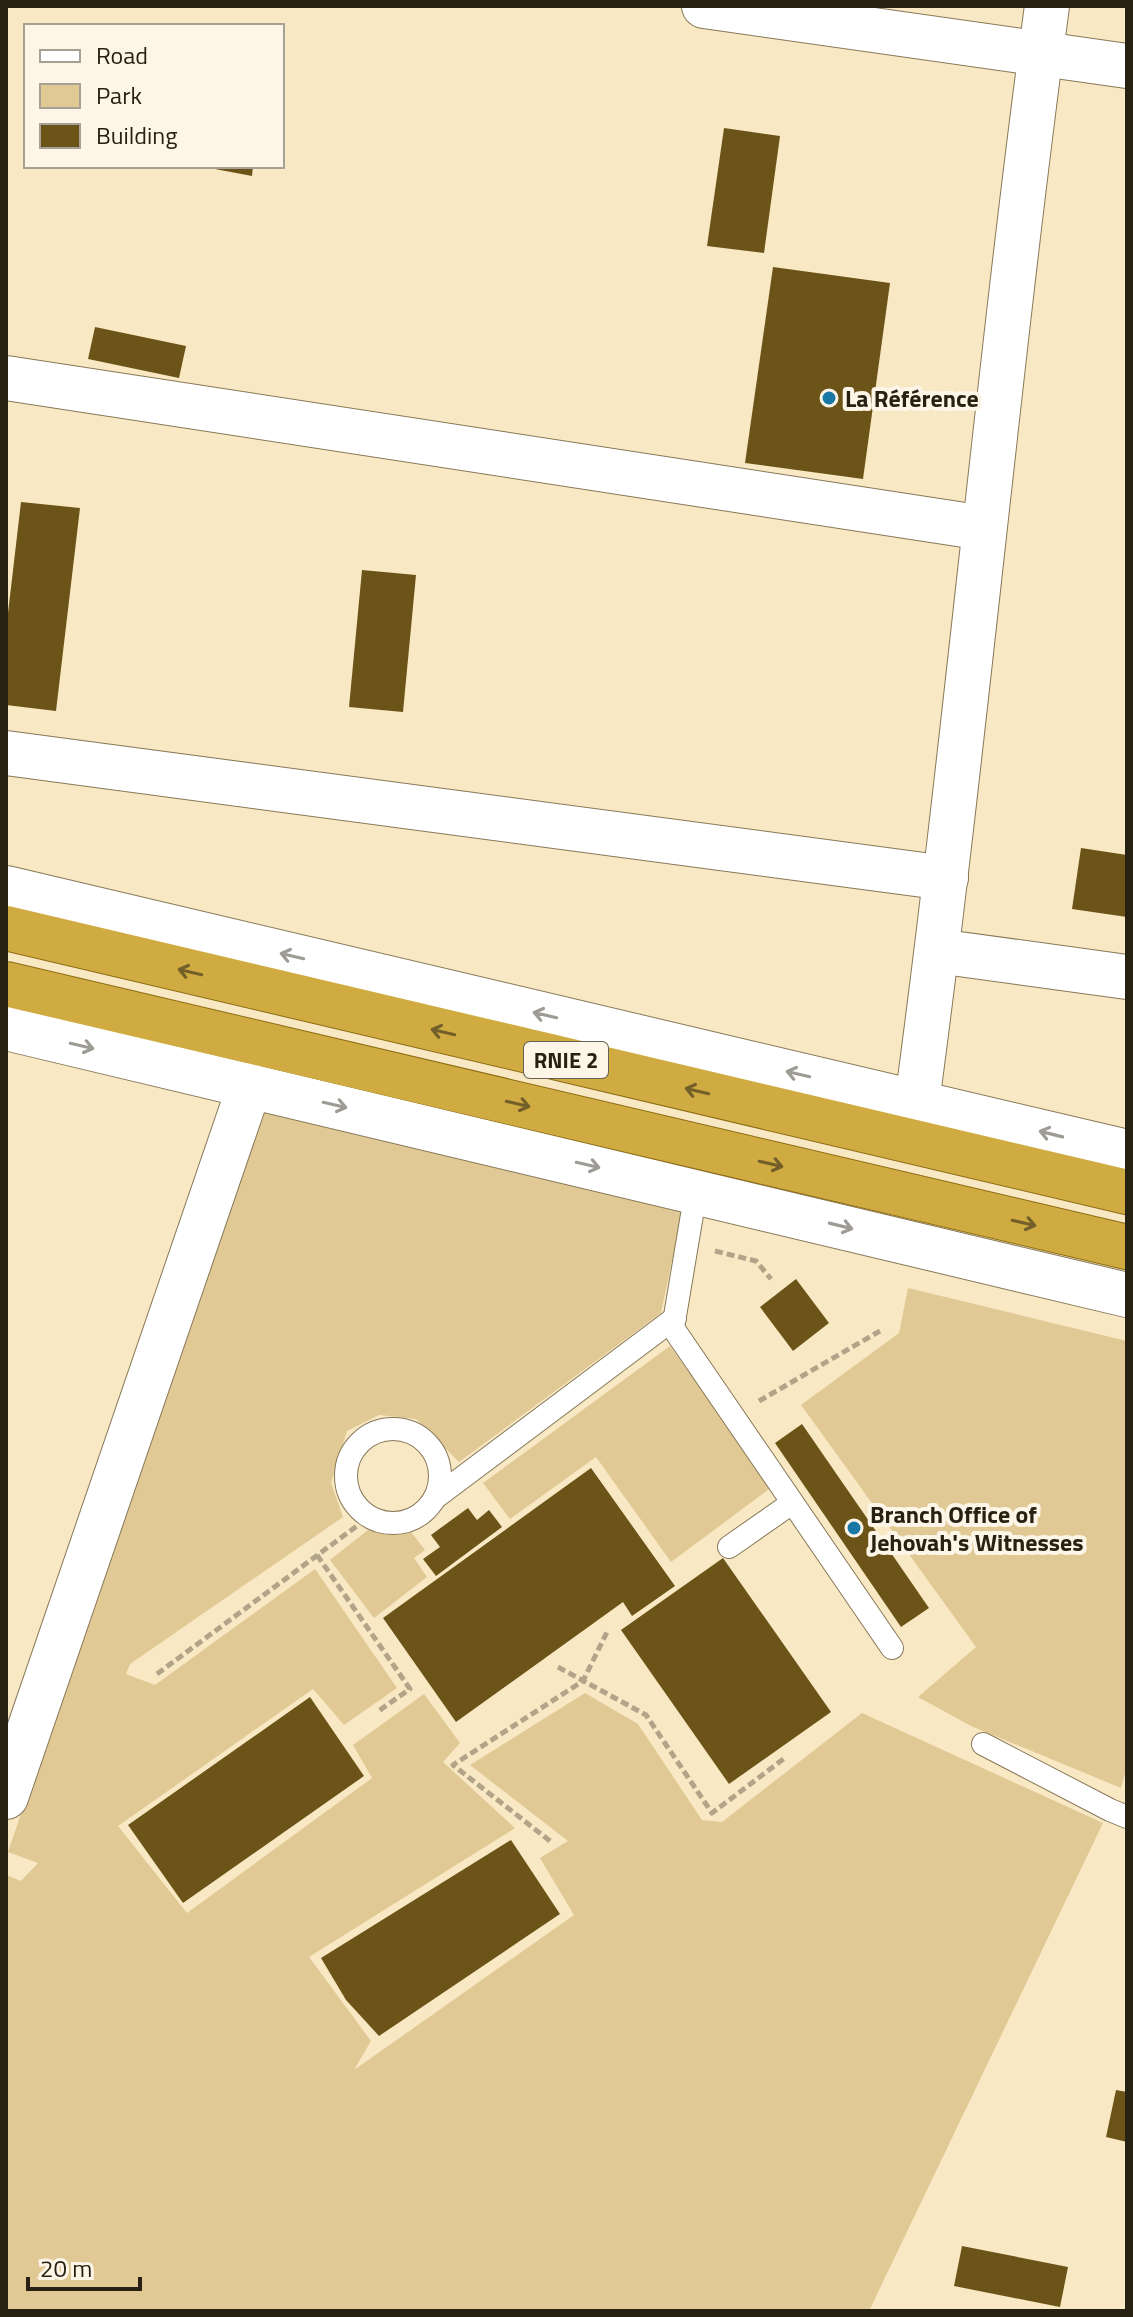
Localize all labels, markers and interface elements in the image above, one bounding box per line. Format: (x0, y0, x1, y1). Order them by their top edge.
legend (24, 24, 284, 168)
text: Road (96, 37, 148, 73)
text: Park (96, 77, 142, 113)
text: Building (96, 117, 178, 153)
place label: La Référence (845, 380, 979, 416)
marker: La Référence (820, 389, 838, 407)
one-way arrow (279, 947, 305, 962)
one-way arrow (178, 964, 204, 979)
one-way arrow (532, 1007, 558, 1022)
one-way arrow (431, 1024, 457, 1039)
one-way arrow (69, 1039, 94, 1054)
road number: RNIE 2 (524, 1042, 608, 1078)
one-way arrow (786, 1066, 811, 1081)
one-way arrow (684, 1083, 710, 1098)
one-way arrow (505, 1097, 530, 1112)
one-way arrow (322, 1099, 347, 1114)
one-way arrow (1039, 1125, 1065, 1140)
one-way arrow (758, 1157, 784, 1172)
one-way arrow (575, 1158, 600, 1173)
one-way arrow (1011, 1216, 1037, 1231)
one-way arrow (827, 1219, 853, 1234)
place label: Branch Office of Jehovah's Witnesses (870, 1496, 1084, 1560)
marker: Branch Office of Jehovah's Witnesses (845, 1519, 863, 1537)
scale bar (28, 2241, 140, 2291)
text: 20 m (40, 2250, 92, 2286)

